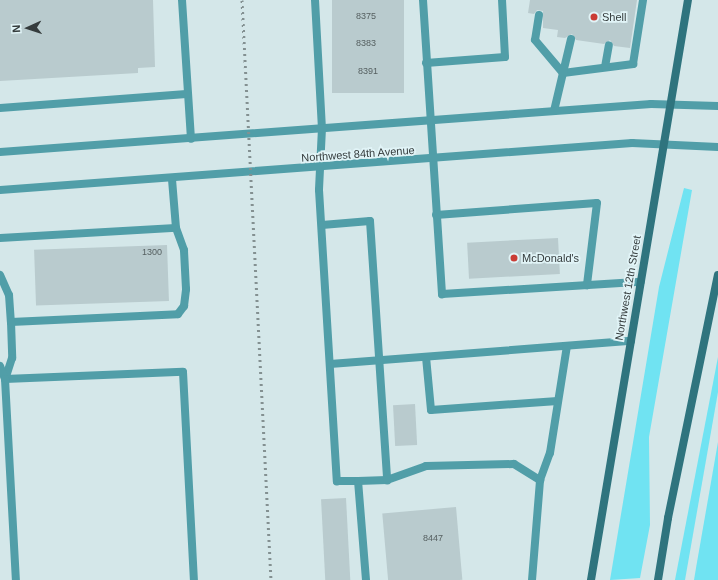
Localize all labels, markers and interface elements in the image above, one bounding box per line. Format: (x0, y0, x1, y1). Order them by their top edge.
north arrow (8, 8, 48, 48)
place label: Shell (602, 10, 626, 24)
house number: 8375 (356, 11, 376, 21)
marker: Shell (589, 12, 599, 22)
text: N (10, 24, 22, 33)
house number: 8383 (356, 38, 376, 48)
house number: 8391 (358, 66, 378, 76)
street label: Northwest 84th Avenue (301, 143, 415, 165)
street label: Northwest 12th Street (612, 234, 644, 342)
house number: 1300 (142, 247, 162, 257)
place label: McDonald's (522, 251, 579, 265)
marker: McDonald's (509, 253, 519, 263)
house number: 8447 (423, 533, 443, 543)

